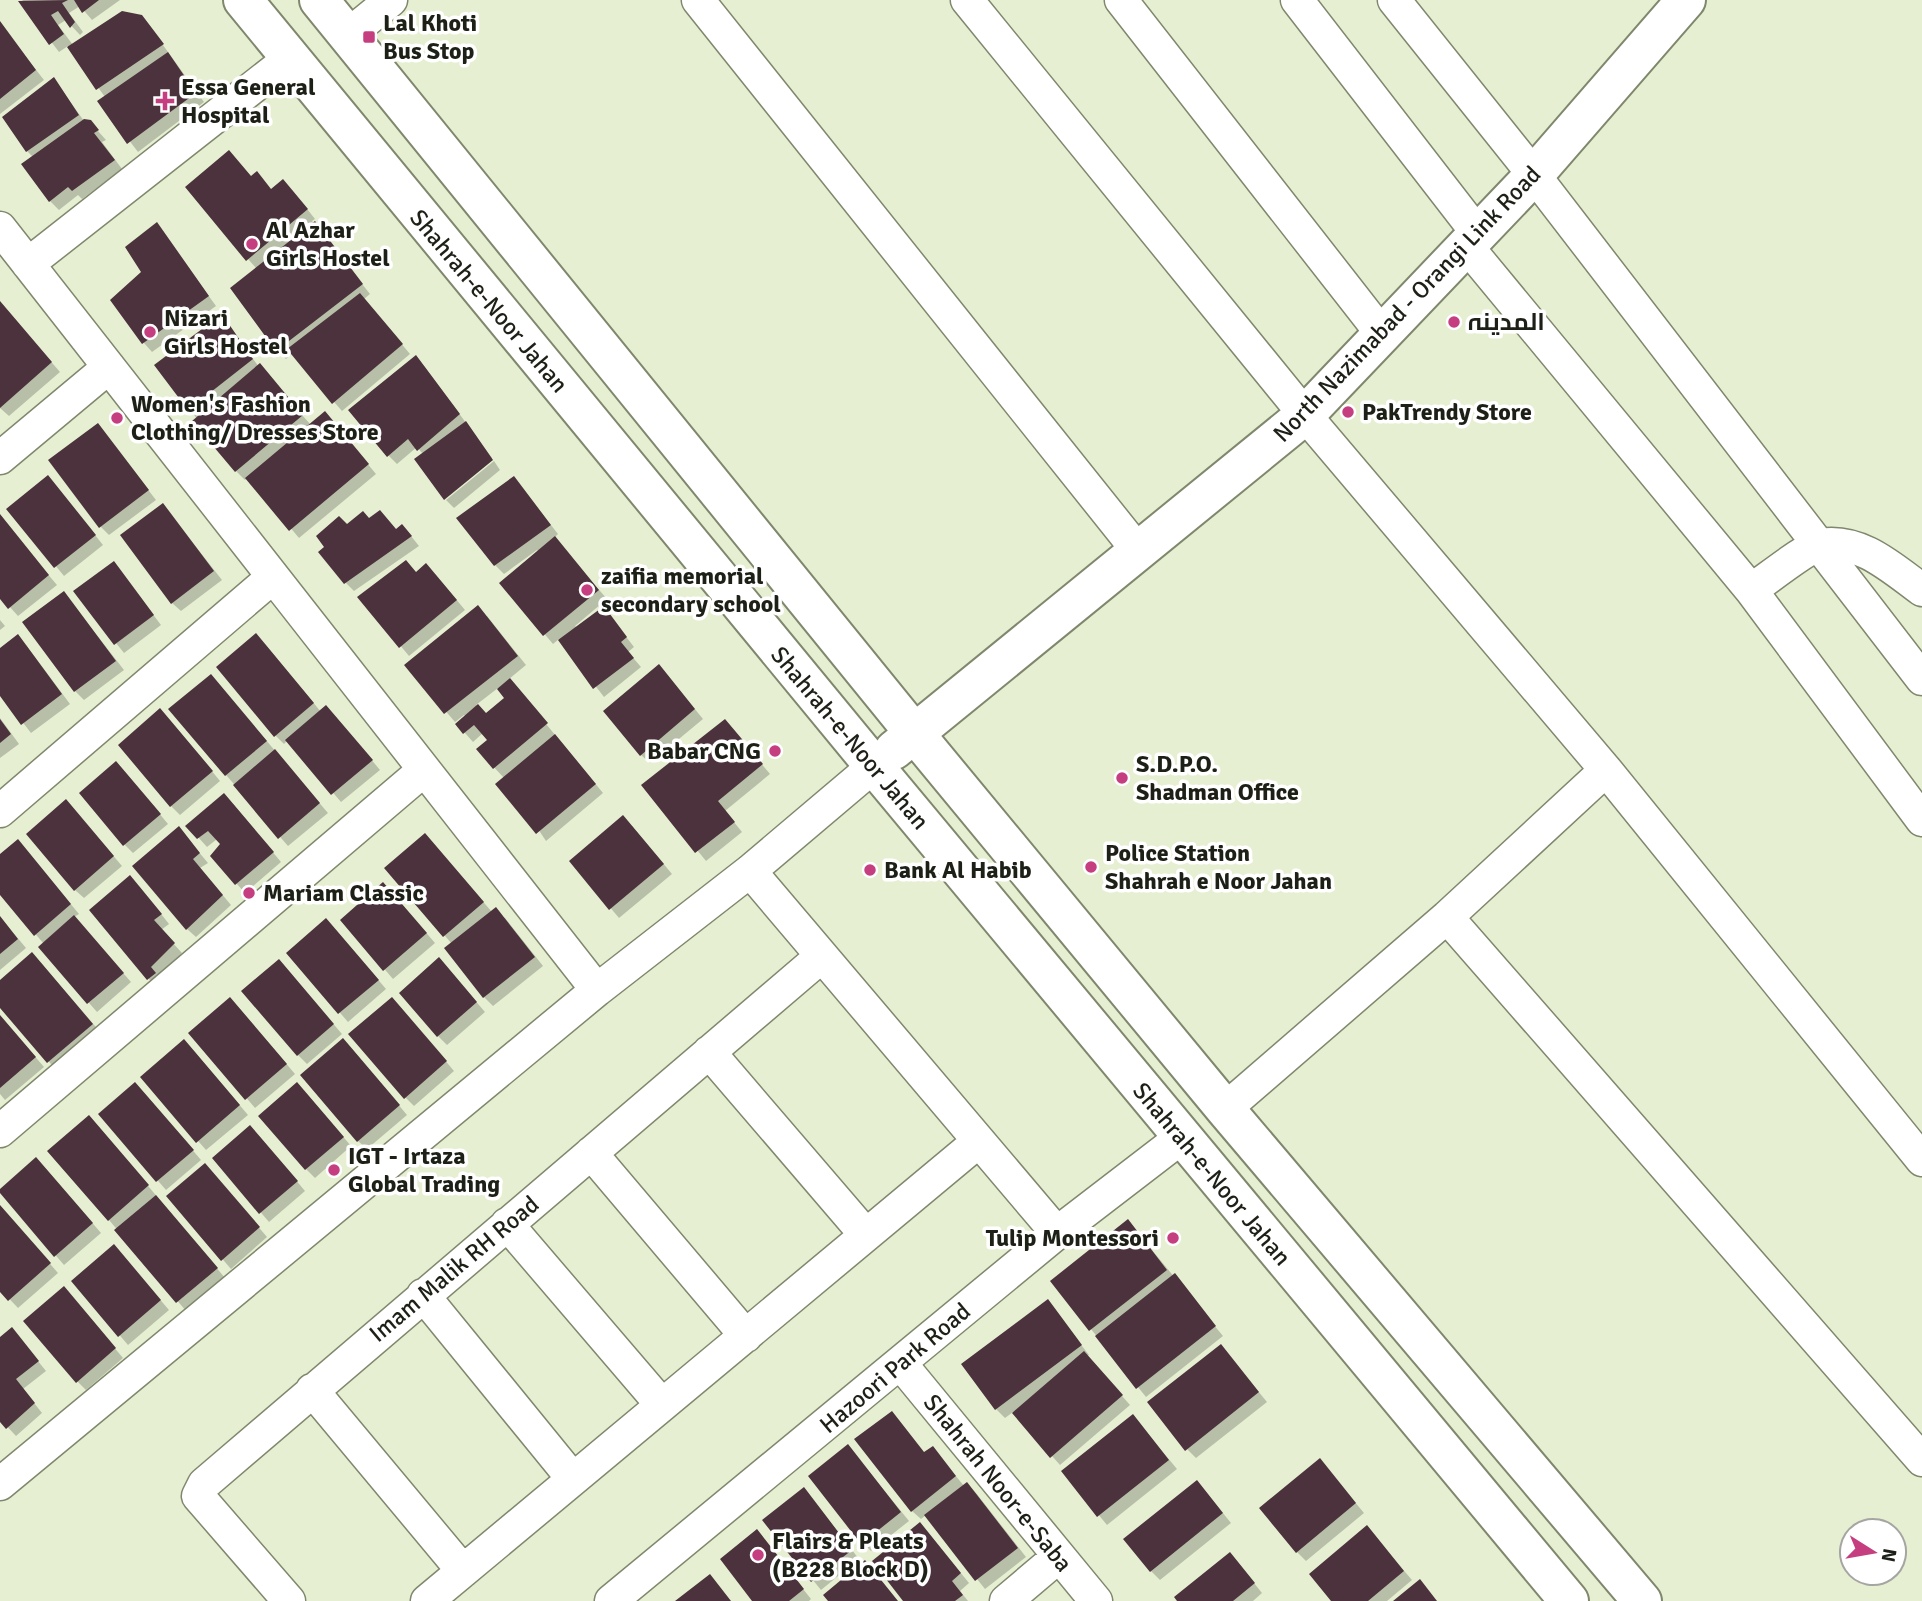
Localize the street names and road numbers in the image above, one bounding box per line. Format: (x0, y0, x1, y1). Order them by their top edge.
street label: North Nazimabad - Orangi Link Road (1267, 160, 1547, 448)
street label: Shahrah-e-Noor Jahan (403, 203, 575, 399)
street label: Shahrah-e-Noor Jahan (764, 640, 936, 836)
street label: Shahrah-e-Noor Jahan (1126, 1076, 1298, 1272)
street label: Imam Malik RH Road (363, 1189, 545, 1349)
street label: Hazoori Park Road (814, 1296, 976, 1440)
street label: Shahrah Noor-e-Saba (917, 1388, 1079, 1578)

